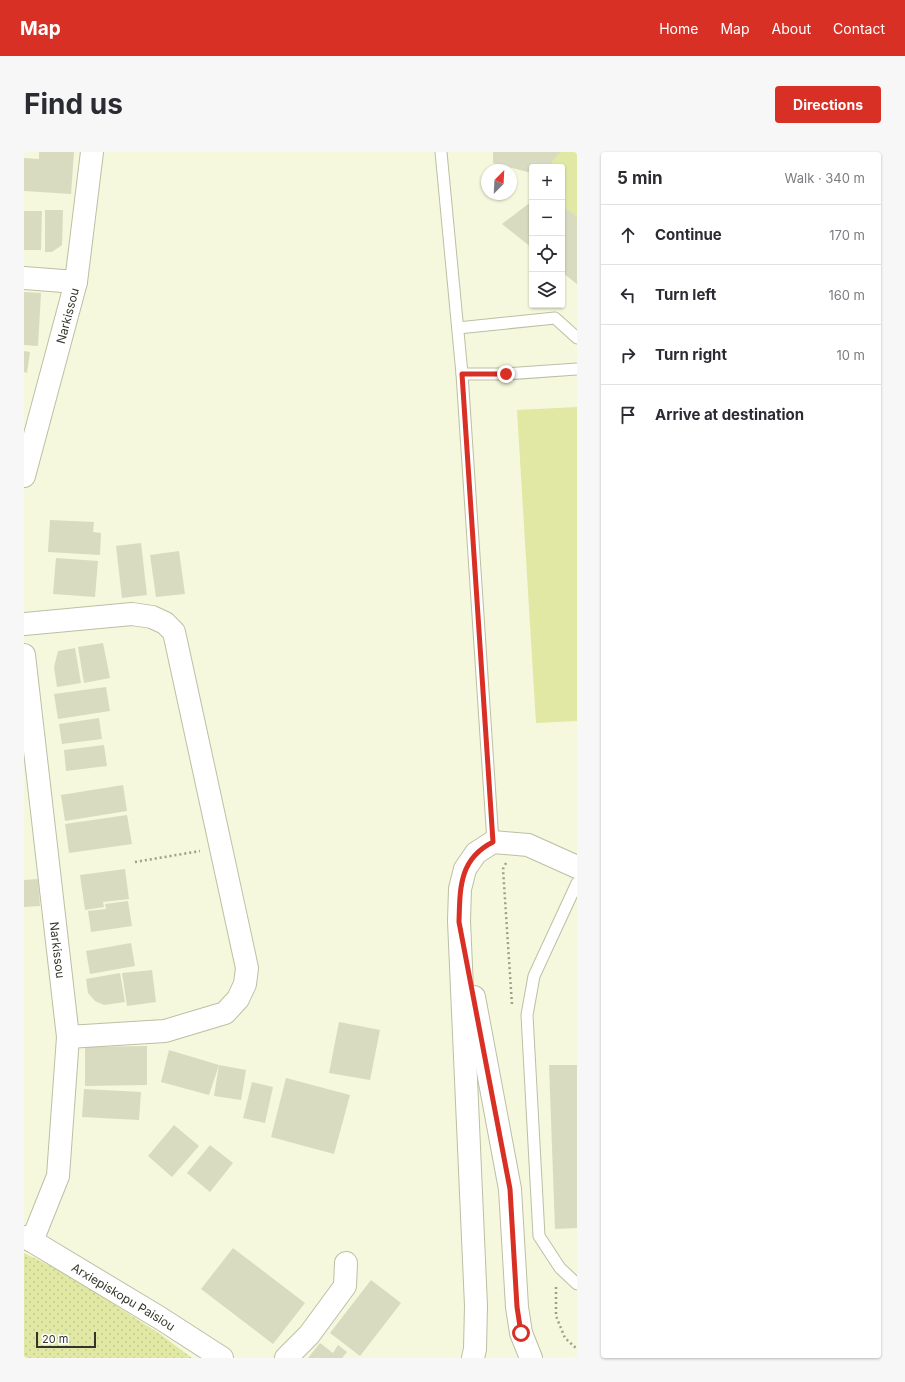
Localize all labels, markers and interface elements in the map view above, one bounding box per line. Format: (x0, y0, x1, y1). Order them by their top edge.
text: Map (20, 17, 61, 40)
text: Home (659, 20, 698, 37)
text: Map (720, 20, 750, 37)
text: About (772, 20, 811, 37)
text: Contact (833, 20, 885, 37)
button: Directions (775, 86, 881, 123)
text: Find us (24, 87, 123, 121)
north arrow (481, 164, 517, 200)
map controls (529, 164, 565, 308)
button: + (529, 164, 565, 200)
text: 5 min (617, 168, 663, 188)
text: Walk · 340 m (785, 170, 865, 186)
button: − (529, 200, 565, 236)
icon: ahead (617, 224, 639, 246)
text: Continue (655, 225, 722, 244)
text: 170 m (829, 227, 865, 243)
button: locate (529, 236, 565, 272)
button: layers (529, 272, 565, 308)
icon: left (617, 284, 639, 306)
text: Turn left (655, 285, 716, 304)
street label: Narkissou (52, 286, 82, 345)
text: 160 m (828, 287, 865, 303)
icon: right (617, 344, 639, 366)
text: Turn right (655, 345, 727, 364)
text: 10 m (836, 347, 865, 363)
route end (497, 365, 515, 383)
icon: arrive (617, 404, 639, 426)
text: Arrive at destination (655, 405, 804, 424)
street label: Narkissou (47, 921, 69, 979)
street label: Arxiepiskopu Paisiou (69, 1259, 178, 1333)
route start (512, 1324, 530, 1342)
scale bar (36, 1330, 96, 1349)
text: 20 m (42, 1332, 68, 1346)

